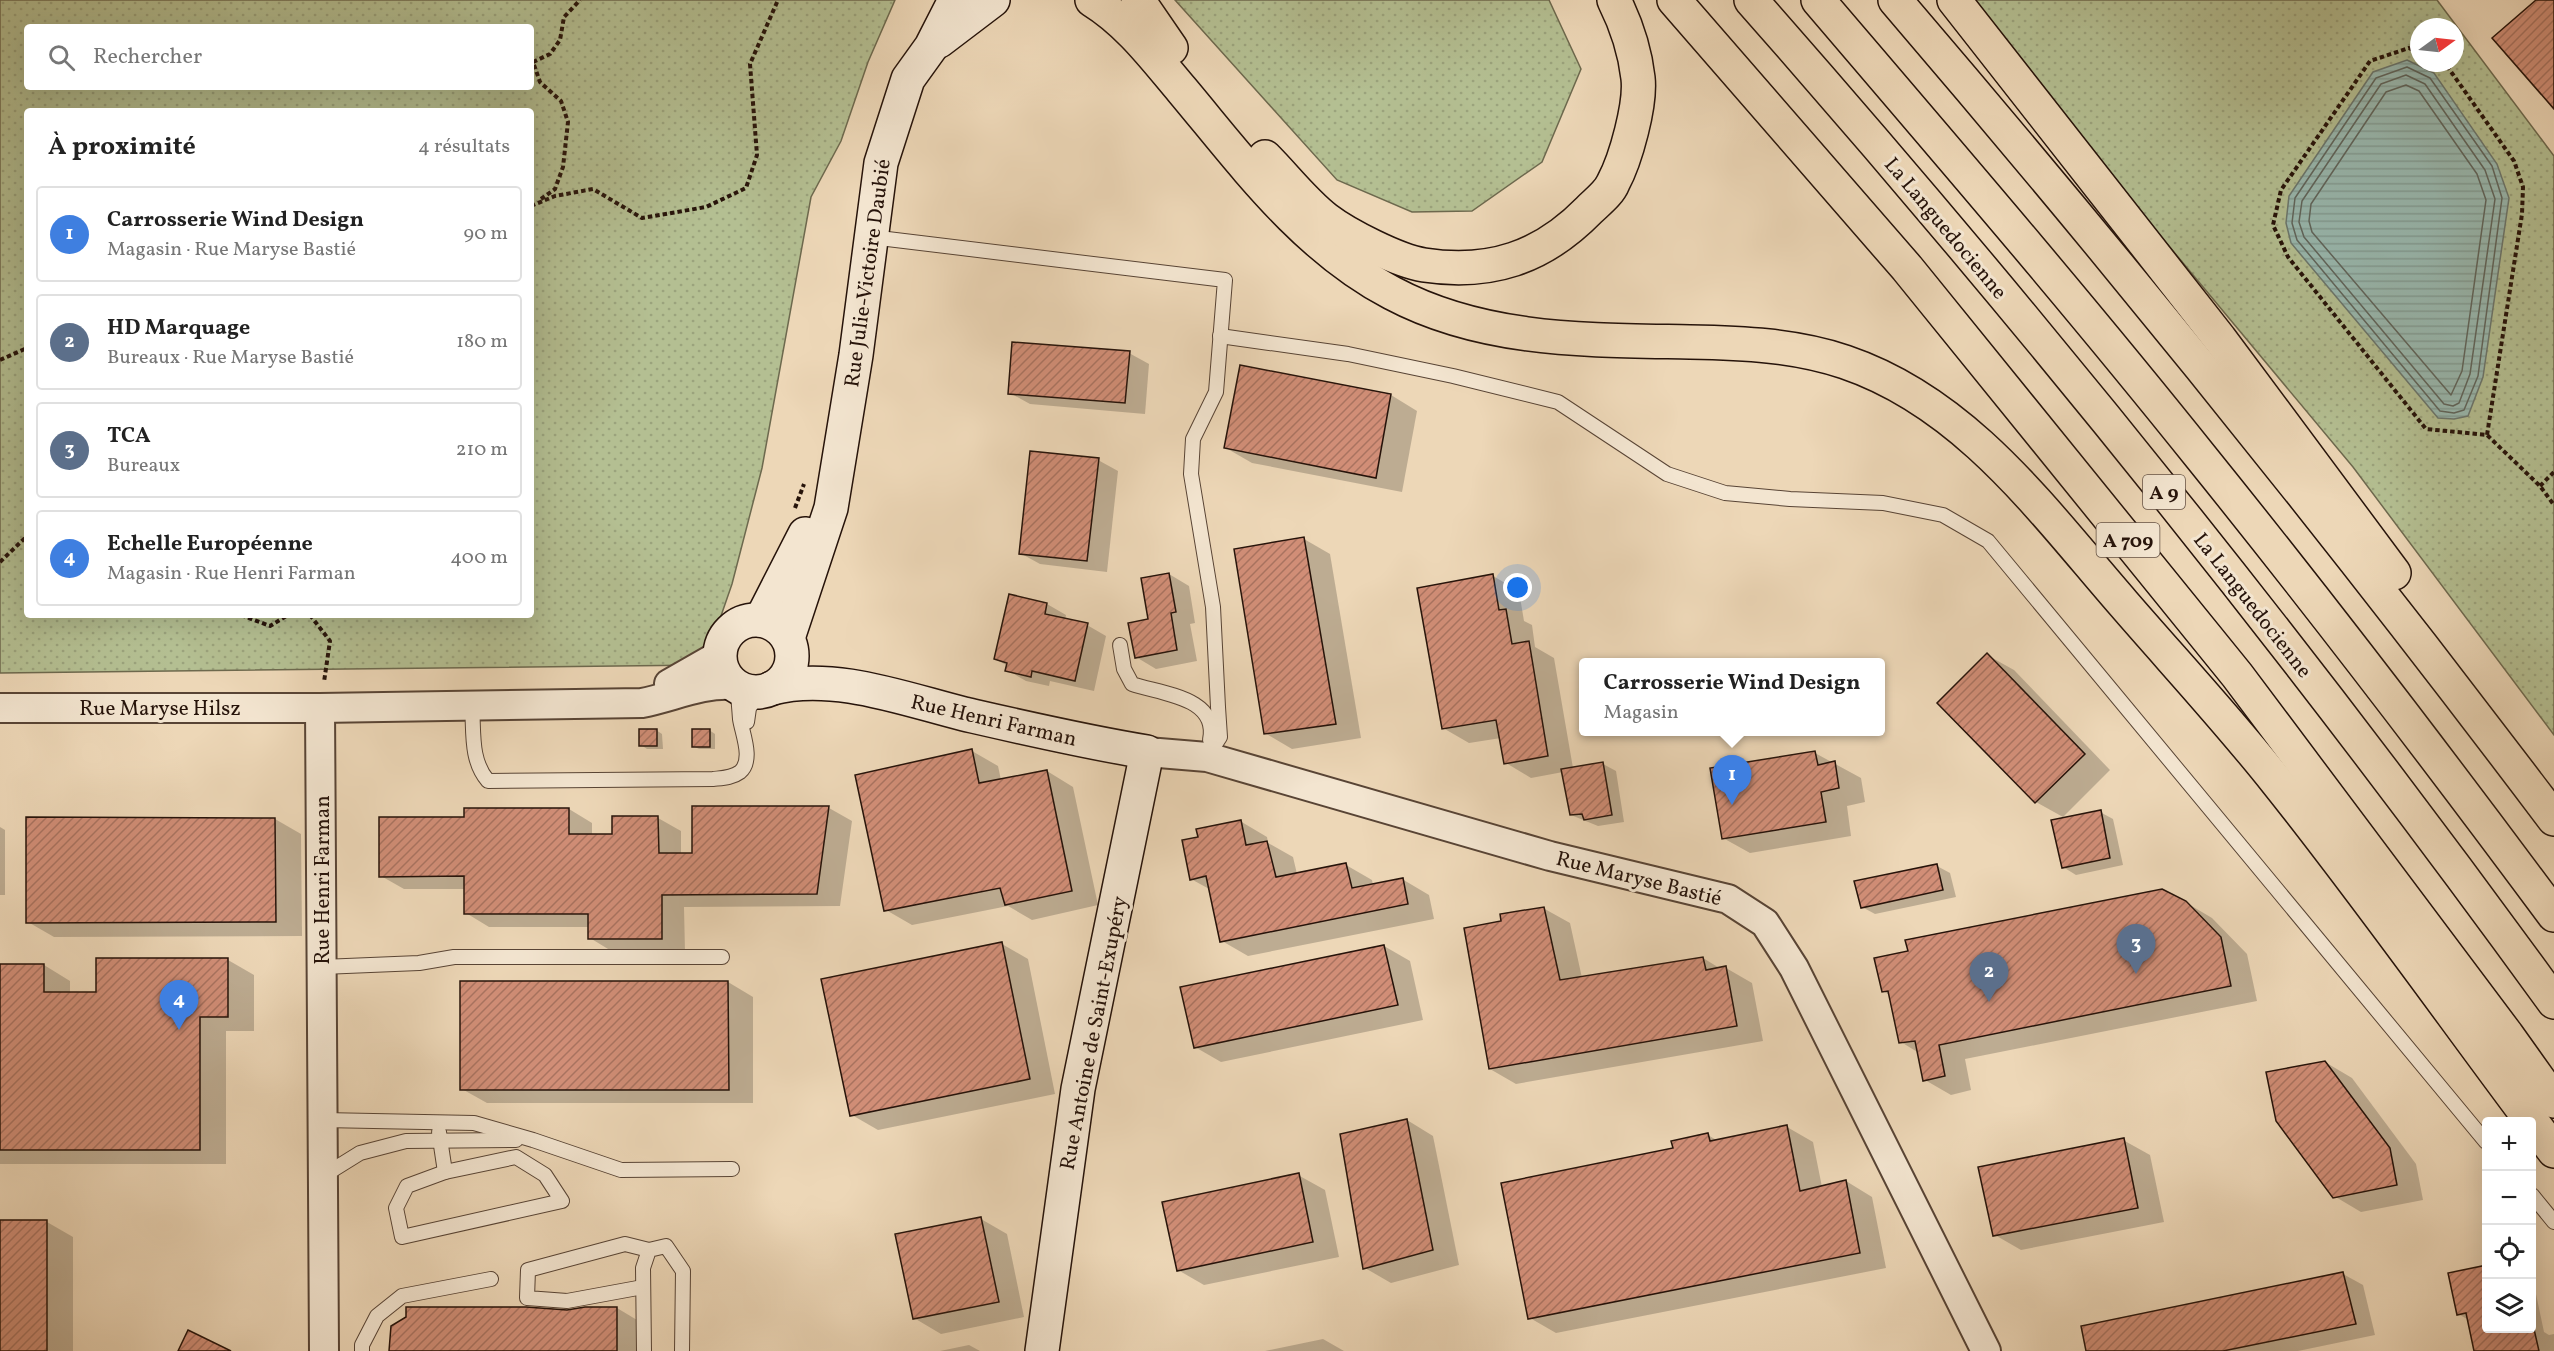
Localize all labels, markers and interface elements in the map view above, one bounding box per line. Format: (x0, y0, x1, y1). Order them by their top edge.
north arrow (2410, 18, 2464, 72)
search box (24, 24, 534, 90)
icon: search (45, 41, 78, 74)
text: Rechercher (93, 42, 202, 73)
text: À proximité (48, 129, 196, 165)
text: 4 résultats (418, 133, 510, 161)
street label: La Languedocienne (1877, 152, 2013, 306)
street label: Rue Julie-Victoire Daubié (838, 157, 899, 389)
text: Carrosserie Wind Design (107, 205, 364, 236)
text: 1 (65, 220, 74, 248)
text: 90 m (464, 220, 508, 248)
text: Magasin · Rue Maryse Bastié (107, 236, 356, 264)
text: HD Marquage (107, 313, 250, 344)
text: 2 (64, 328, 75, 356)
text: 180 m (456, 328, 508, 356)
text: Bureaux · Rue Maryse Bastié (107, 344, 354, 372)
text: TCA (107, 421, 151, 452)
text: 3 (64, 436, 75, 464)
text: 210 m (456, 436, 508, 464)
text: Bureaux (107, 452, 180, 480)
road number: A 9 (2143, 475, 2185, 509)
road number: A 709 (2096, 523, 2160, 557)
street label: La Languedocienne (2186, 527, 2318, 685)
text: Echelle Européenne (107, 529, 313, 560)
text: 4 (63, 544, 76, 572)
text: 400 m (450, 544, 508, 572)
text: Magasin · Rue Henri Farman (107, 560, 356, 588)
your location (1503, 573, 1532, 602)
popup (1579, 658, 1885, 736)
text: Carrosserie Wind Design (1604, 668, 1860, 699)
street label: Rue Henri Farman (908, 688, 1080, 755)
street label: Rue Maryse Hilsz (79, 695, 241, 724)
text: Magasin (1604, 699, 1679, 727)
pin: 1 (1712, 756, 1752, 805)
street label: Rue Henri Farman (309, 795, 338, 965)
street label: Rue Maryse Bastié (1553, 845, 1725, 914)
street label: Rue Antoine de Saint-Exupéry (1054, 893, 1135, 1173)
pin: 3 (2116, 924, 2156, 974)
pin: 2 (1970, 952, 2008, 1002)
pin: 4 (160, 980, 198, 1030)
map controls (2482, 1117, 2536, 1333)
button: + (2482, 1117, 2536, 1171)
button: − (2482, 1171, 2536, 1225)
button: locate (2482, 1225, 2536, 1279)
button: layers (2482, 1279, 2536, 1333)

